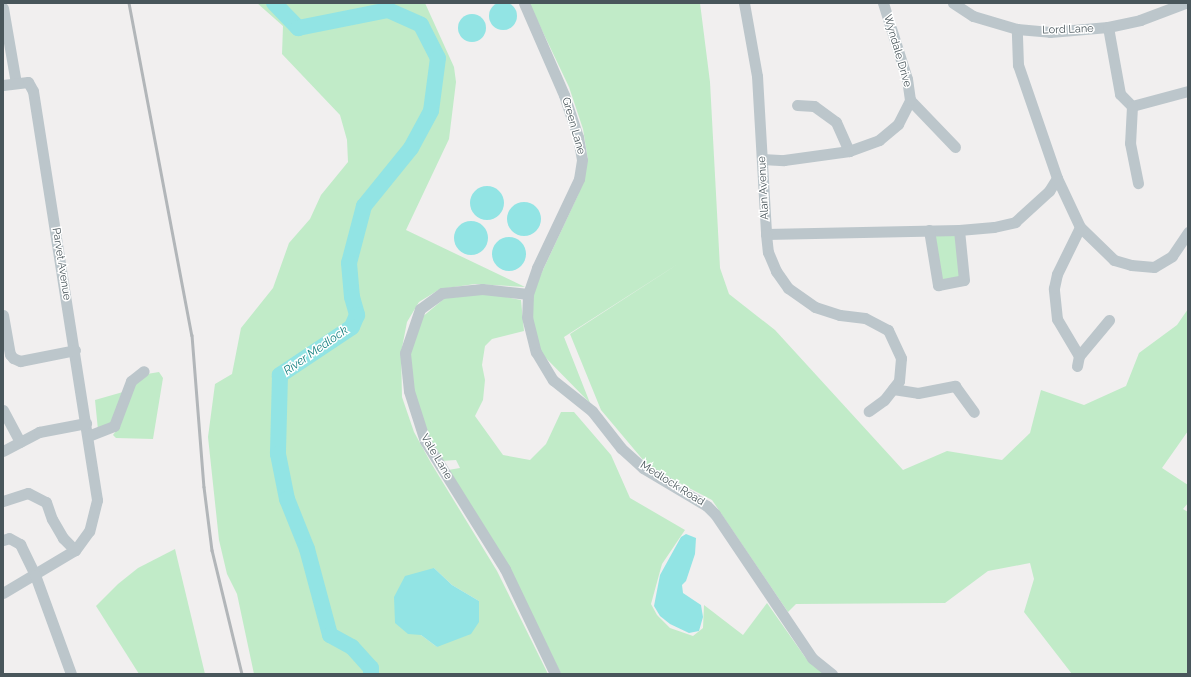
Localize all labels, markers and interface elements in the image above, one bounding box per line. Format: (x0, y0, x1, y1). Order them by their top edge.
street label: Wyndale Drive (880, 13, 914, 89)
street label: Lord Lane (1042, 23, 1094, 37)
street label: Green Lane (559, 96, 587, 156)
street label: Alan Avenue (756, 156, 772, 220)
street label: Parvet Avenue (49, 227, 73, 301)
water label: River Medlock (281, 323, 351, 379)
street label: Vale Lane (417, 432, 455, 482)
street label: Medlock Road (637, 459, 707, 509)

